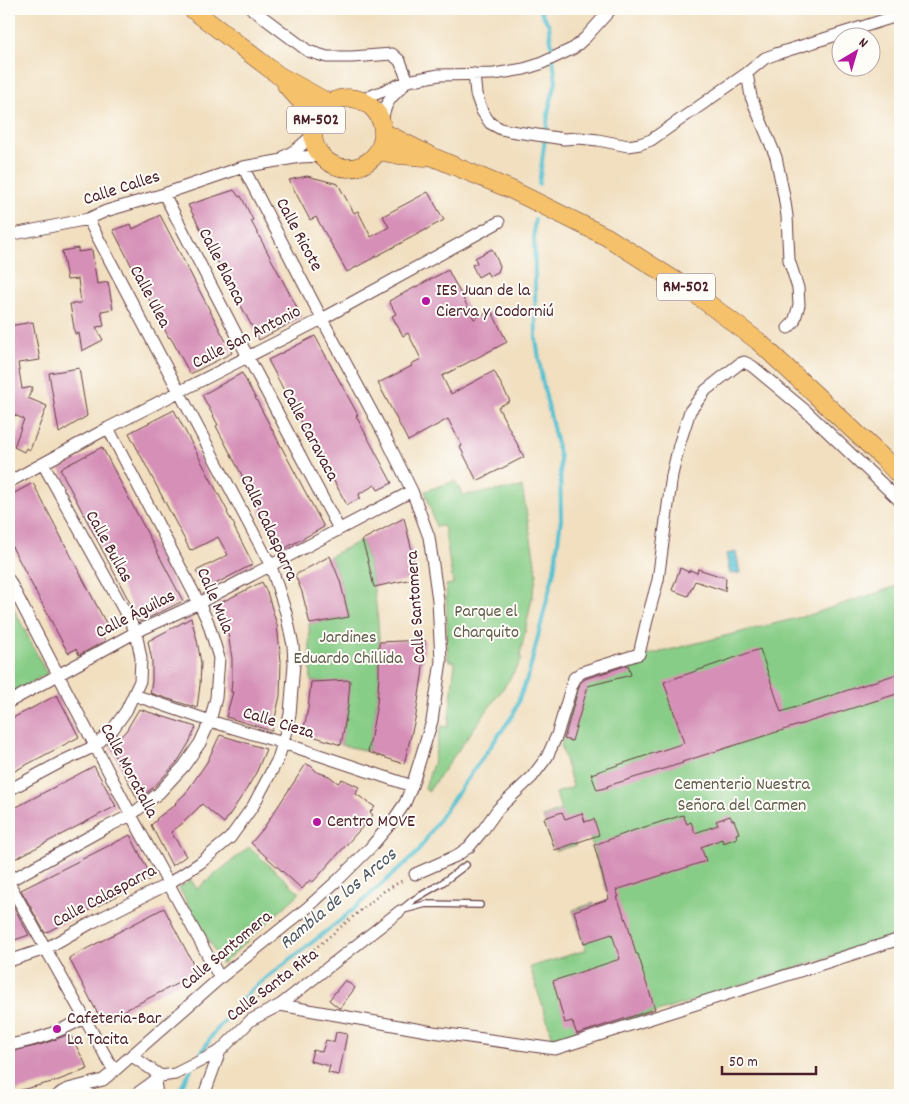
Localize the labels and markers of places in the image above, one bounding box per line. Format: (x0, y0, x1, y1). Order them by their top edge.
place label: IES Juan de la Cierva y Codorniú (436, 279, 554, 325)
marker: IES Juan de la Cierva y Codorniú (420, 295, 432, 307)
place label: Centro MOVE (327, 810, 415, 835)
marker: Centro MOVE (311, 816, 323, 828)
place label: Cafeteria-Bar La Tacita (67, 1007, 162, 1053)
marker: Cafeteria-Bar La Tacita (51, 1023, 63, 1035)

